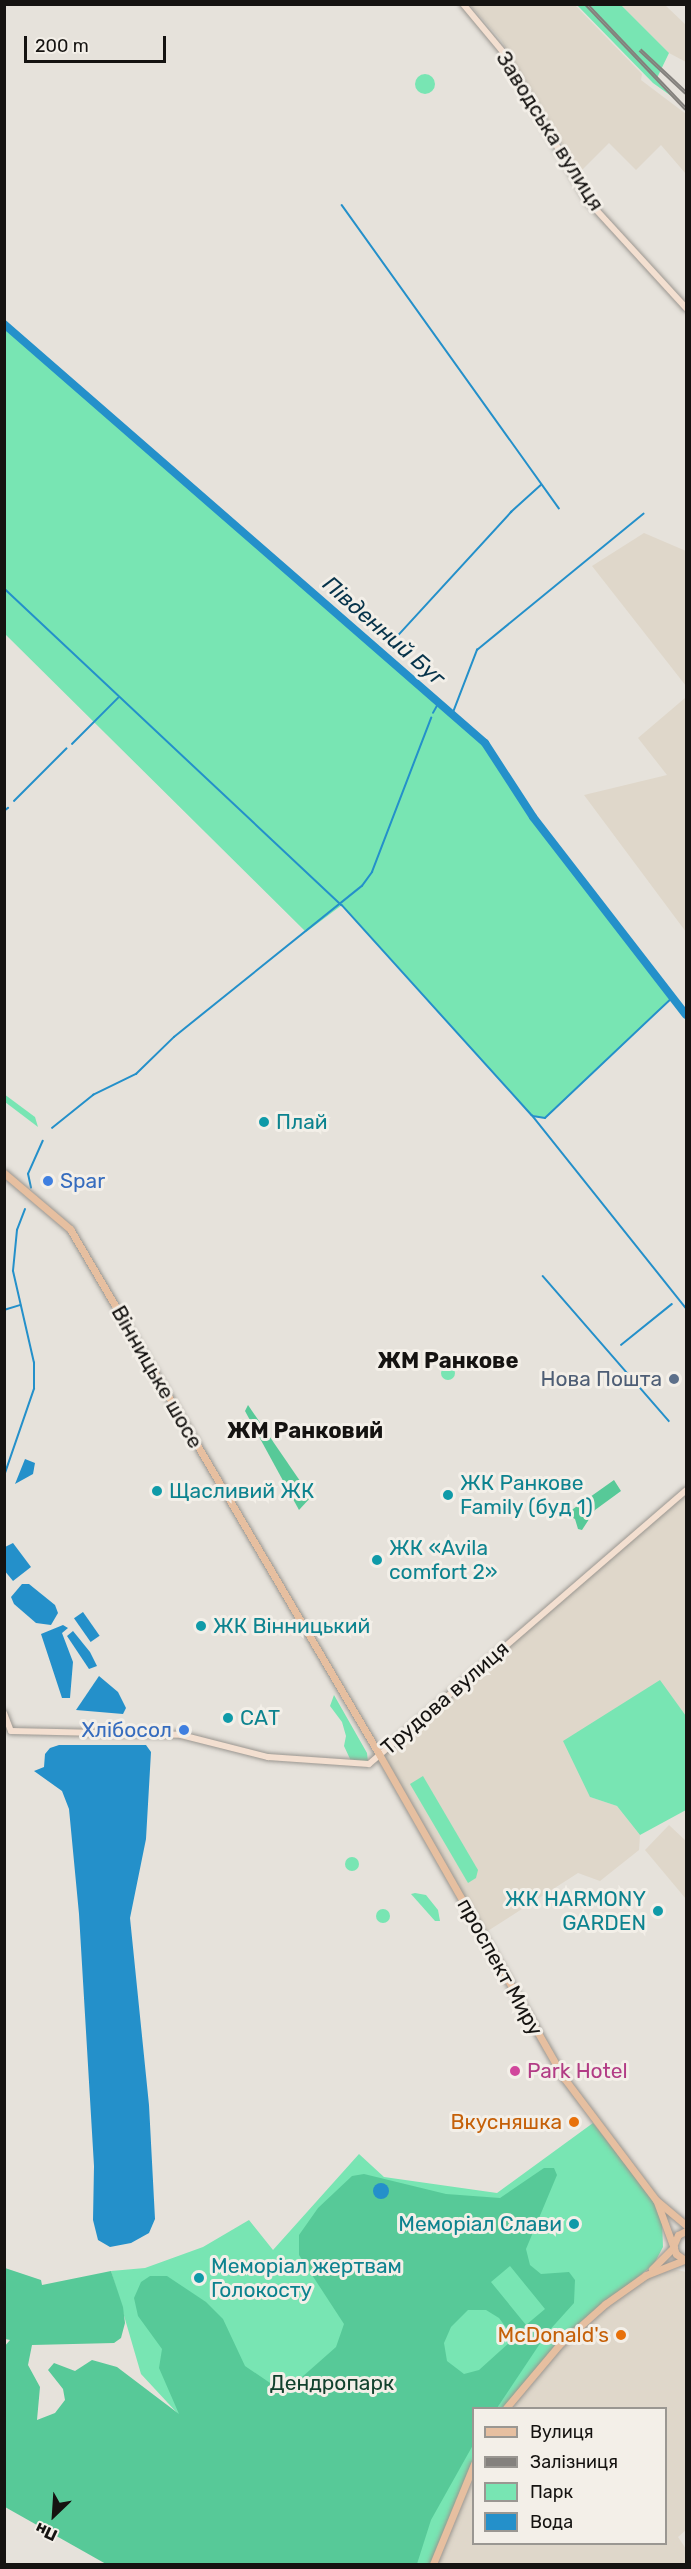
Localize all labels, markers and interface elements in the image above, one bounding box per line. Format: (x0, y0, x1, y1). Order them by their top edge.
scale bar (27, 24, 170, 62)
text: 200 m (35, 35, 89, 57)
street label: Заводська вулиця (491, 47, 609, 215)
water label: Південний Буг (318, 571, 450, 691)
place label: Плай (276, 1109, 328, 1135)
marker: Плай (257, 1115, 271, 1129)
place label: Spar (60, 1168, 105, 1194)
marker: Spar (41, 1174, 55, 1188)
street label: Вінницьке шосе (106, 1301, 208, 1453)
district label: ЖМ Ранкове (377, 1348, 519, 1374)
place label: Нова Пошта (541, 1366, 662, 1392)
marker: Нова Пошта (667, 1372, 681, 1386)
district label: ЖМ Ранковий (227, 1418, 383, 1444)
place label: ЖК Ранкове Family (буд 1) (460, 1470, 594, 1520)
place label: Щасливий ЖК (169, 1478, 314, 1504)
marker: Щасливий ЖК (150, 1484, 164, 1498)
marker: ЖК Ранкове Family (буд 1) (441, 1488, 455, 1502)
place label: ЖК «Avila comfort 2» (389, 1535, 498, 1585)
marker: ЖК «Avila comfort 2» (370, 1553, 384, 1567)
place label: ЖК Вінницький (213, 1613, 370, 1639)
marker: ЖК Вінницький (194, 1619, 208, 1633)
street label: Трудова вулиця (376, 1636, 514, 1760)
place label: САТ (240, 1705, 280, 1731)
marker: САТ (221, 1711, 235, 1725)
place label: Хлібосол (82, 1717, 172, 1743)
marker: Хлібосол (177, 1723, 191, 1737)
place label: ЖК HARMONY GARDEN (505, 1886, 646, 1936)
street label: проспект Миру (452, 1894, 548, 2040)
marker: ЖК HARMONY GARDEN (651, 1904, 665, 1918)
place label: Park Hotel (527, 2058, 628, 2084)
marker: Park Hotel (508, 2064, 522, 2078)
place label: Вкусняшка (450, 2109, 562, 2135)
marker: Вкусняшка (567, 2115, 581, 2129)
place label: Меморіал Слави (398, 2211, 562, 2237)
marker: Меморіал Слави (567, 2217, 581, 2231)
place label: Меморіал жертвам Голокосту (211, 2253, 402, 2303)
marker: Меморіал жертвам Голокосту (192, 2271, 206, 2285)
place label: McDonald's (497, 2322, 609, 2348)
marker: McDonald's (614, 2328, 628, 2342)
park label: Дендропарк (270, 2370, 394, 2396)
legend (472, 2407, 667, 2545)
text: Вулиця (530, 2421, 594, 2443)
text: Залізниця (530, 2451, 618, 2473)
text: Парк (530, 2481, 573, 2503)
north arrow (24, 2485, 84, 2545)
text: Вода (530, 2511, 573, 2533)
text: Пн (32, 2518, 60, 2545)

